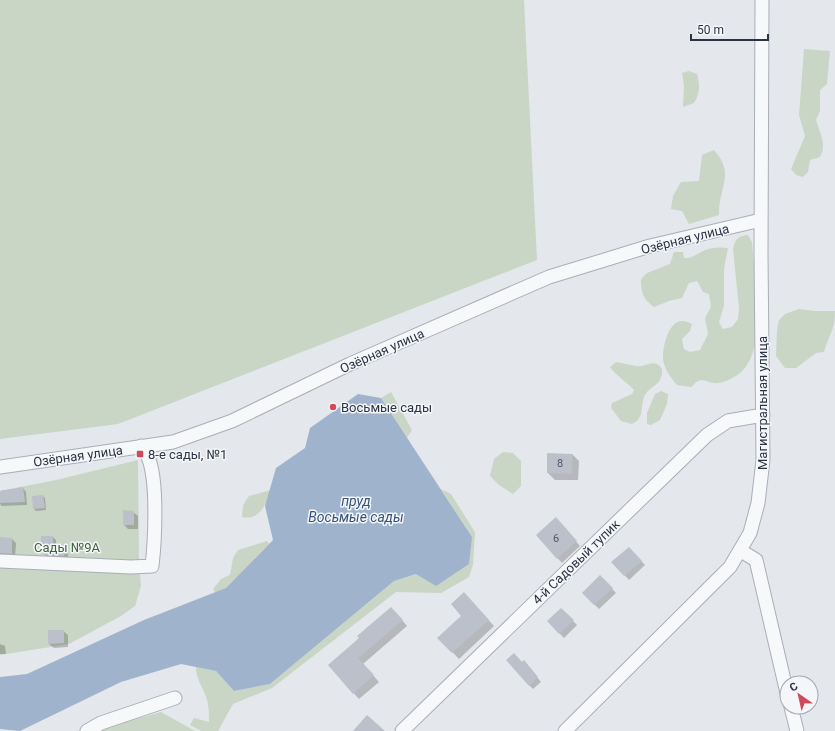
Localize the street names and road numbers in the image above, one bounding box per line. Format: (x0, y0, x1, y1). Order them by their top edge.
street label: Озёрная улица (639, 221, 731, 257)
street label: Озёрная улица (338, 326, 426, 376)
street label: Магистральная улица (755, 336, 770, 470)
street label: Озёрная улица (32, 442, 124, 470)
street label: 4-й Садовый тупик (529, 517, 623, 607)

